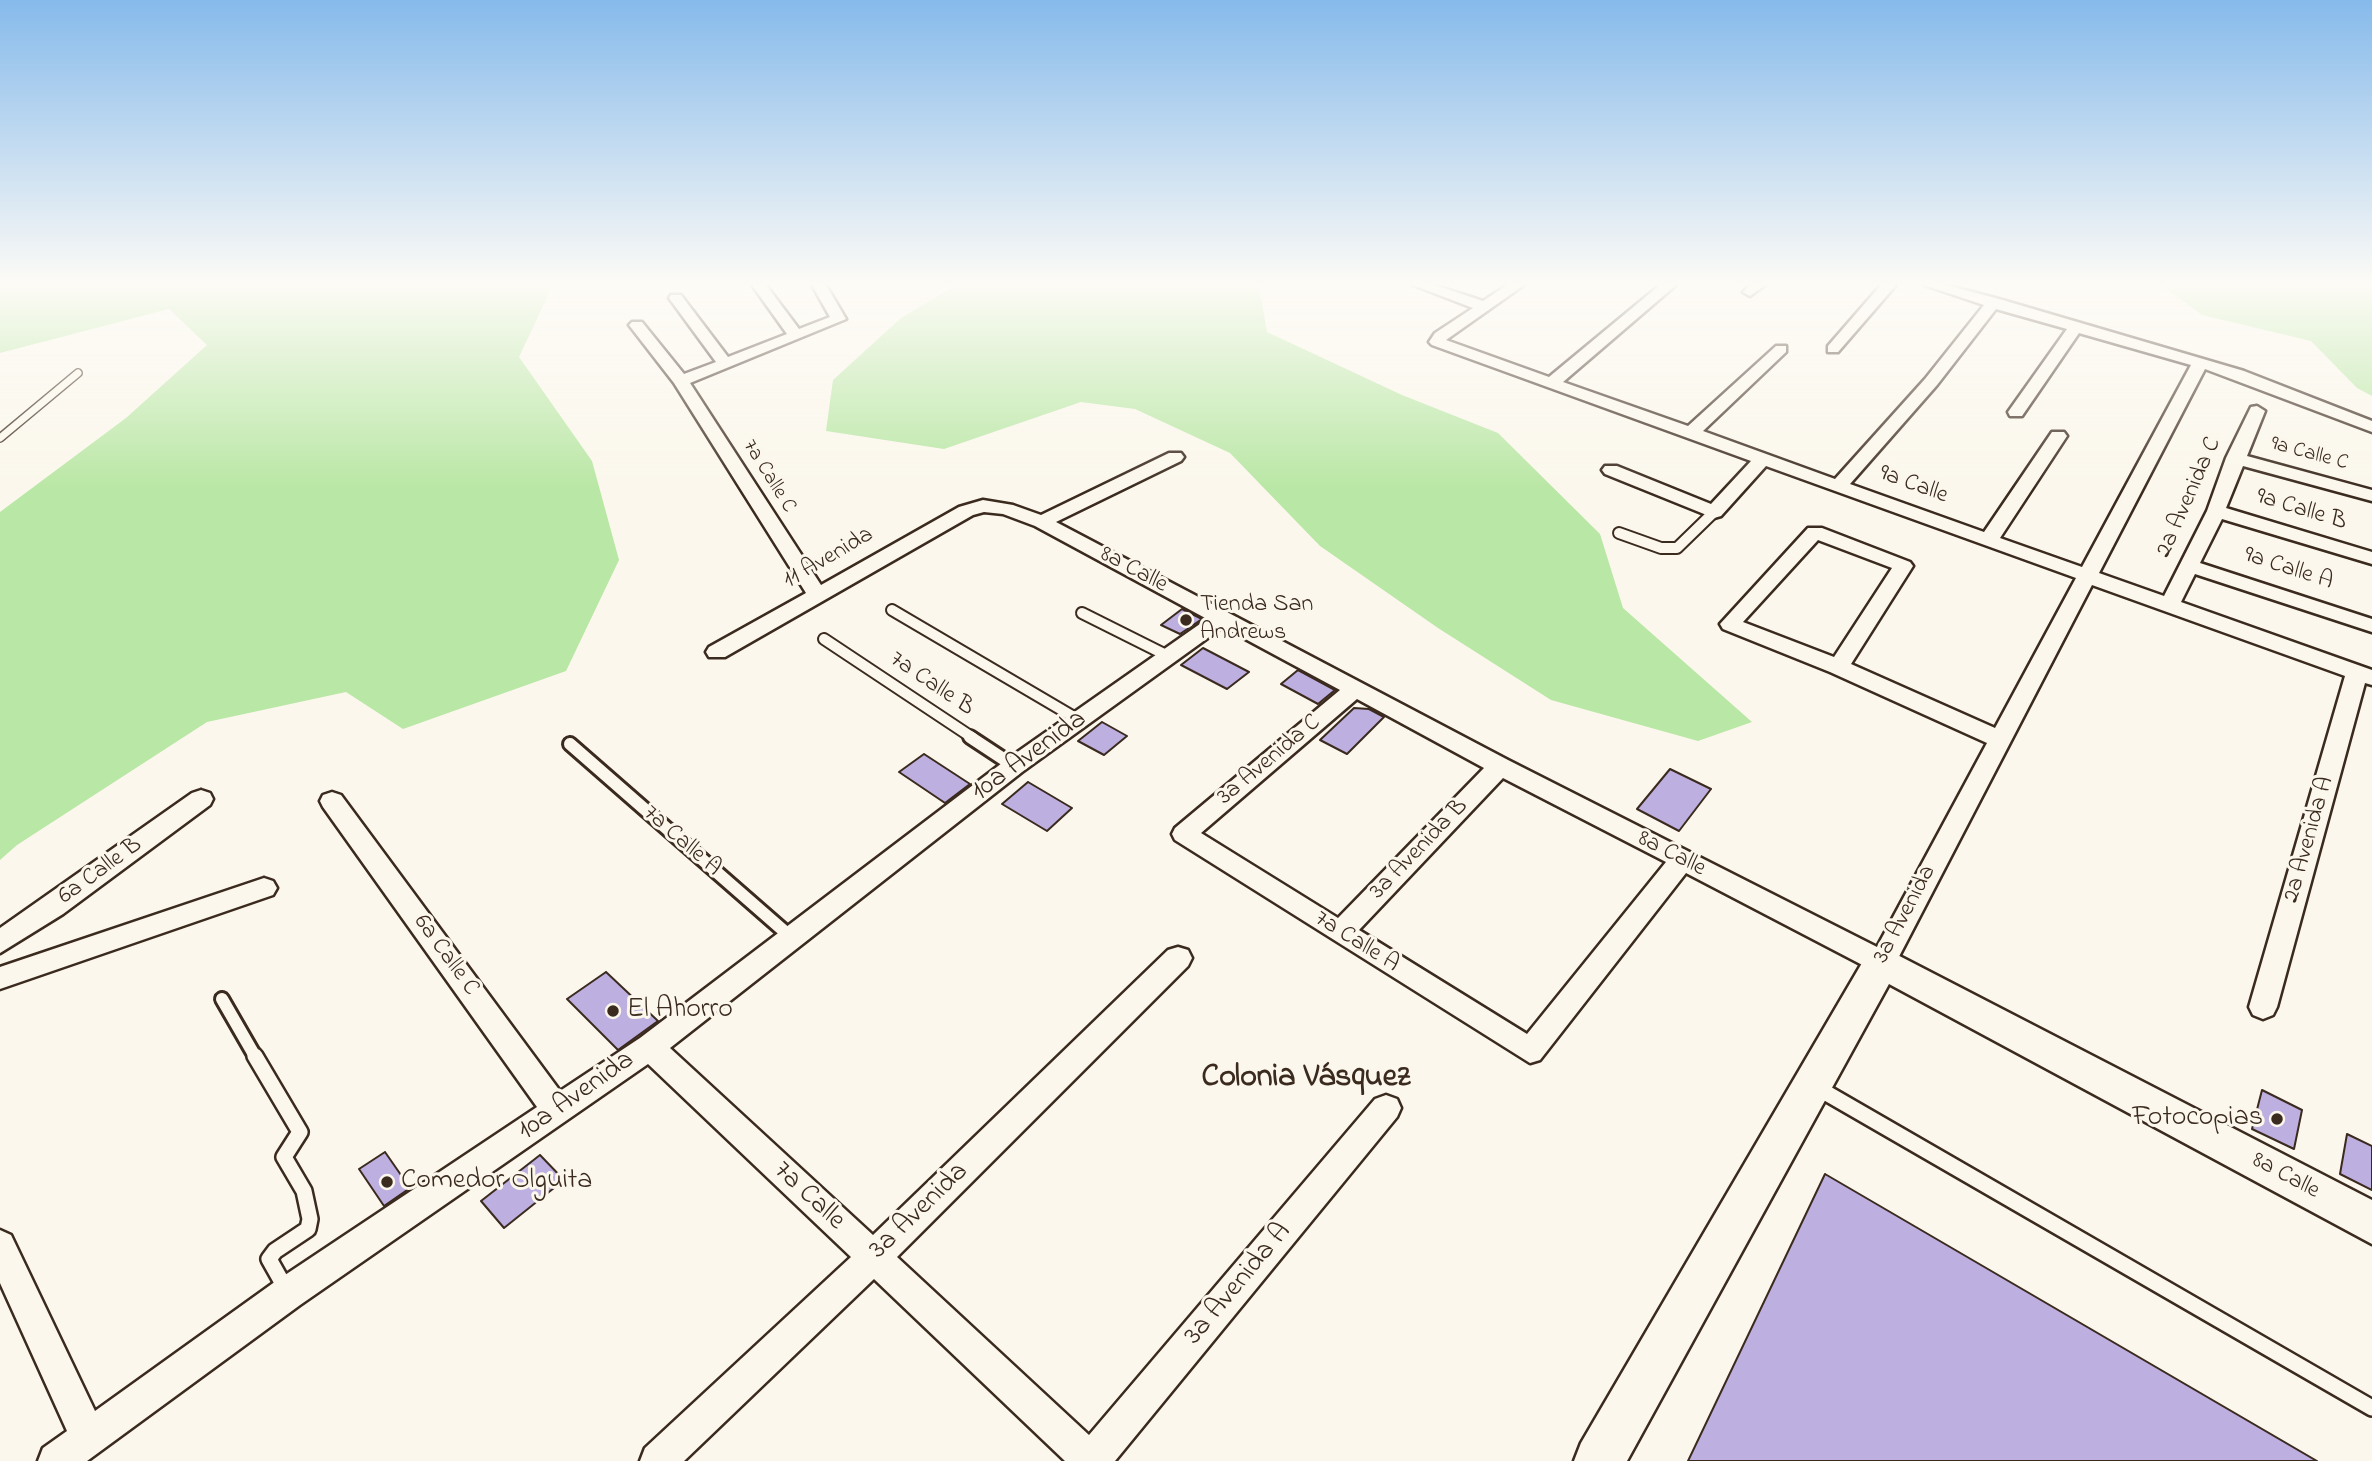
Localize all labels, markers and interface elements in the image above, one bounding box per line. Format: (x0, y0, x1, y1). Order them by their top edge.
street label: 9a Calle C (2268, 433, 2350, 477)
street label: 2a Avenida C (2151, 434, 2229, 562)
street label: 7a Calle C (736, 436, 800, 518)
street label: 9a Calle (1875, 460, 1951, 512)
street label: 9a Calle B (2252, 484, 2350, 538)
street label: 11 Avenida (779, 522, 879, 596)
street label: 8a Calle (1094, 541, 1172, 601)
street label: 9a Calle A (2240, 542, 2336, 598)
place label: Tienda San Andrews (1200, 592, 1313, 648)
marker: Tienda San Andrews (1178, 612, 1194, 628)
street label: 7a Calle B (883, 646, 979, 724)
street label: 10a Avenida (966, 704, 1094, 810)
street label: 3a Avenida C (1212, 709, 1328, 813)
street label: 2a Avenida A (2278, 774, 2342, 906)
street label: 3a Avenida B (1365, 794, 1475, 906)
street label: 7a Calle A (636, 800, 726, 884)
street label: 8a Calle (1632, 826, 1710, 884)
street label: 6a Calle B (53, 832, 149, 912)
street label: 3a Avenida (1868, 861, 1944, 969)
street label: 7a Calle A (1308, 906, 1404, 980)
street label: 6a Calle C (406, 910, 484, 1002)
place label: El Ahorro (627, 994, 733, 1028)
marker: El Ahorro (605, 1003, 621, 1019)
street label: 10a Avenida (512, 1045, 642, 1149)
district label: Colonia Vásquez (1202, 1061, 1410, 1099)
place label: Fotocopias (2132, 1102, 2263, 1136)
marker: Fotocopias (2269, 1111, 2285, 1127)
street label: 8a Calle (2246, 1147, 2324, 1207)
street label: 7a Calle (765, 1155, 851, 1239)
street label: 3a Avenida (863, 1157, 977, 1267)
place label: Comedor Olguita (401, 1165, 592, 1199)
marker: Comedor Olguita (379, 1174, 395, 1190)
street label: 3a Avenida A (1178, 1217, 1300, 1353)

